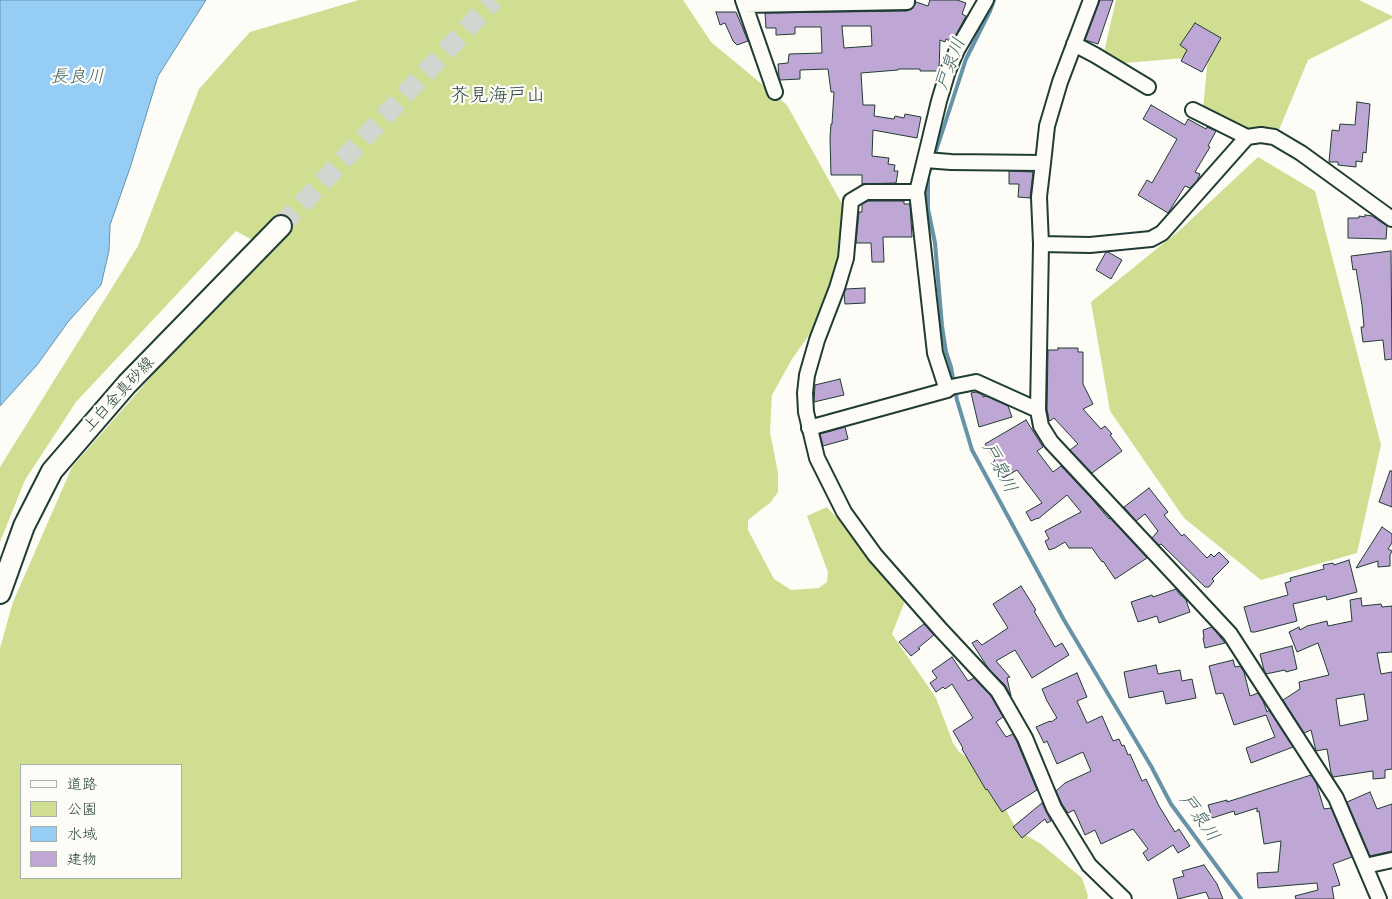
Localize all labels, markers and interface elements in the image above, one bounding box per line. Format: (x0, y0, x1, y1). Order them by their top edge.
water label: 戸泉川 (931, 35, 971, 93)
water label: 長良川 (50, 66, 104, 88)
district label: 芥見海戸山 (451, 85, 545, 107)
street label: 上白金真砂線 (79, 353, 159, 437)
water label: 戸泉川 (977, 439, 1021, 497)
legend (20, 764, 182, 879)
text: 道路 (67, 771, 97, 797)
water label: 戸泉川 (1175, 790, 1223, 846)
text: 公園 (67, 796, 97, 822)
text: 水域 (67, 821, 97, 847)
text: 建物 (67, 846, 97, 872)

